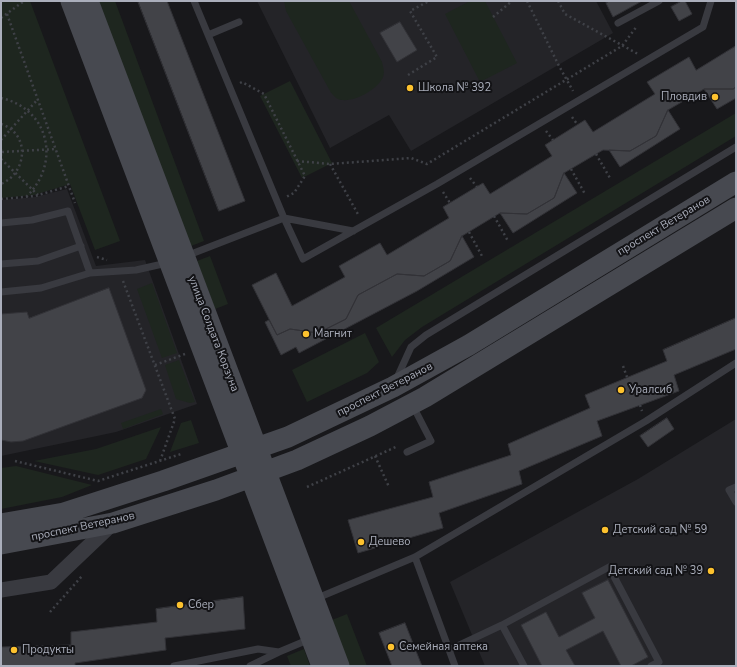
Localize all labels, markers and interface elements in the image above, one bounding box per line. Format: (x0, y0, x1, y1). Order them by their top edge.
place label: Школа № 392 (418, 81, 491, 95)
marker: Школа № 392 (405, 83, 415, 93)
place label: Пловдив (661, 90, 707, 104)
marker: Пловдив (710, 92, 720, 102)
street label: проспект Ветеранов (615, 193, 713, 259)
street label: улица Солдата Корзуна (185, 274, 241, 394)
place label: Магнит (314, 327, 352, 341)
marker: Магнит (301, 329, 311, 339)
street label: проспект Ветеранов (335, 360, 435, 420)
place label: Уралсиб (629, 383, 672, 397)
marker: Уралсиб (616, 385, 626, 395)
street label: проспект Ветеранов (30, 510, 136, 544)
place label: Детский сад № 59 (613, 523, 707, 537)
marker: Детский сад № 59 (600, 525, 610, 535)
place label: Дешево (369, 535, 411, 549)
marker: Дешево (356, 537, 366, 547)
place label: Детский сад № 39 (609, 564, 703, 578)
marker: Детский сад № 39 (706, 566, 716, 576)
place label: Сбер (188, 598, 214, 612)
marker: Сбер (175, 600, 185, 610)
place label: Семейная аптека (399, 640, 488, 654)
marker: Семейная аптека (386, 642, 396, 652)
place label: Продукты (22, 643, 74, 657)
marker: Продукты (9, 645, 19, 655)

